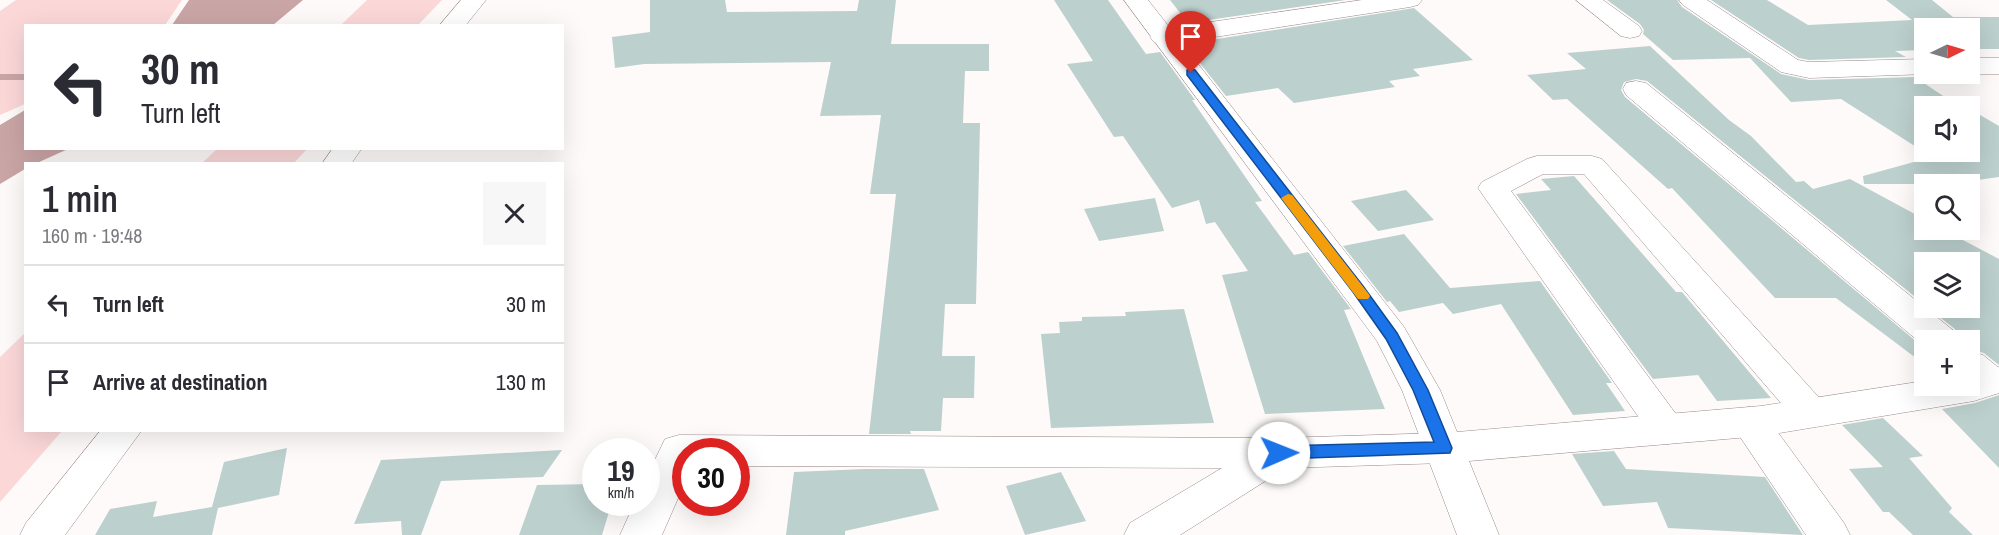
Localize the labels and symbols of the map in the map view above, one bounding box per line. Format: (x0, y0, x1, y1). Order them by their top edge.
pin (1165, 11, 1216, 73)
north arrow (1914, 18, 1980, 84)
position arrow (1247, 421, 1311, 485)
speed limit sign: 30 (672, 438, 750, 516)

